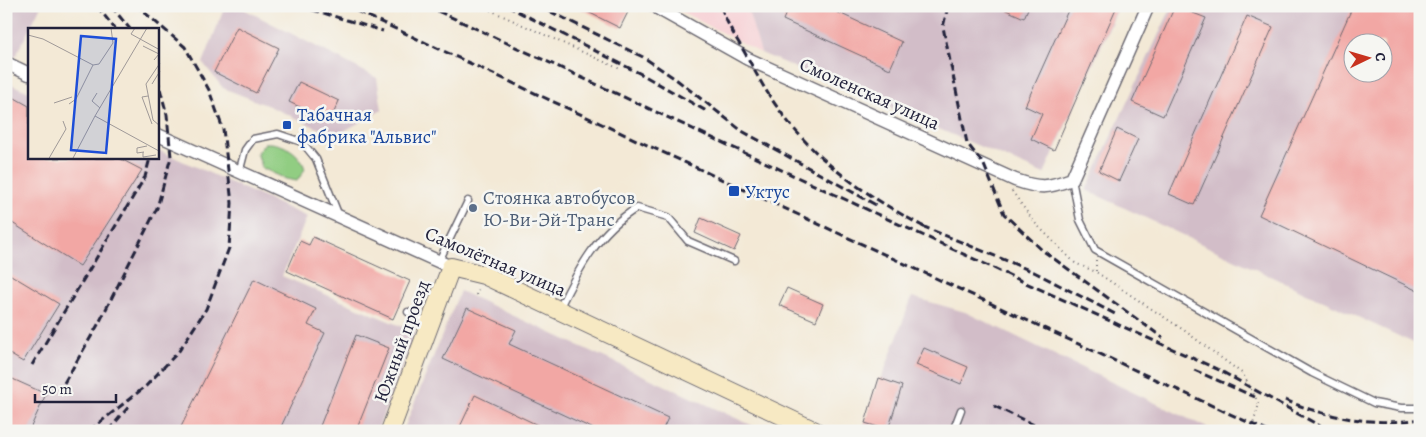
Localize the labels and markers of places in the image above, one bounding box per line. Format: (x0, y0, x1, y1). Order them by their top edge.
place label: Табачная фабрика "Альвис" (297, 102, 437, 150)
marker: Табачная фабрика "Альвис" (281, 119, 293, 131)
place label: Уктус (745, 179, 790, 205)
marker: Уктус (727, 184, 741, 198)
place label: Стоянка автобусов Ю-Ви-Эй-Транс (483, 185, 635, 233)
marker: Стоянка автобусов Ю-Ви-Эй-Транс (467, 202, 479, 214)

